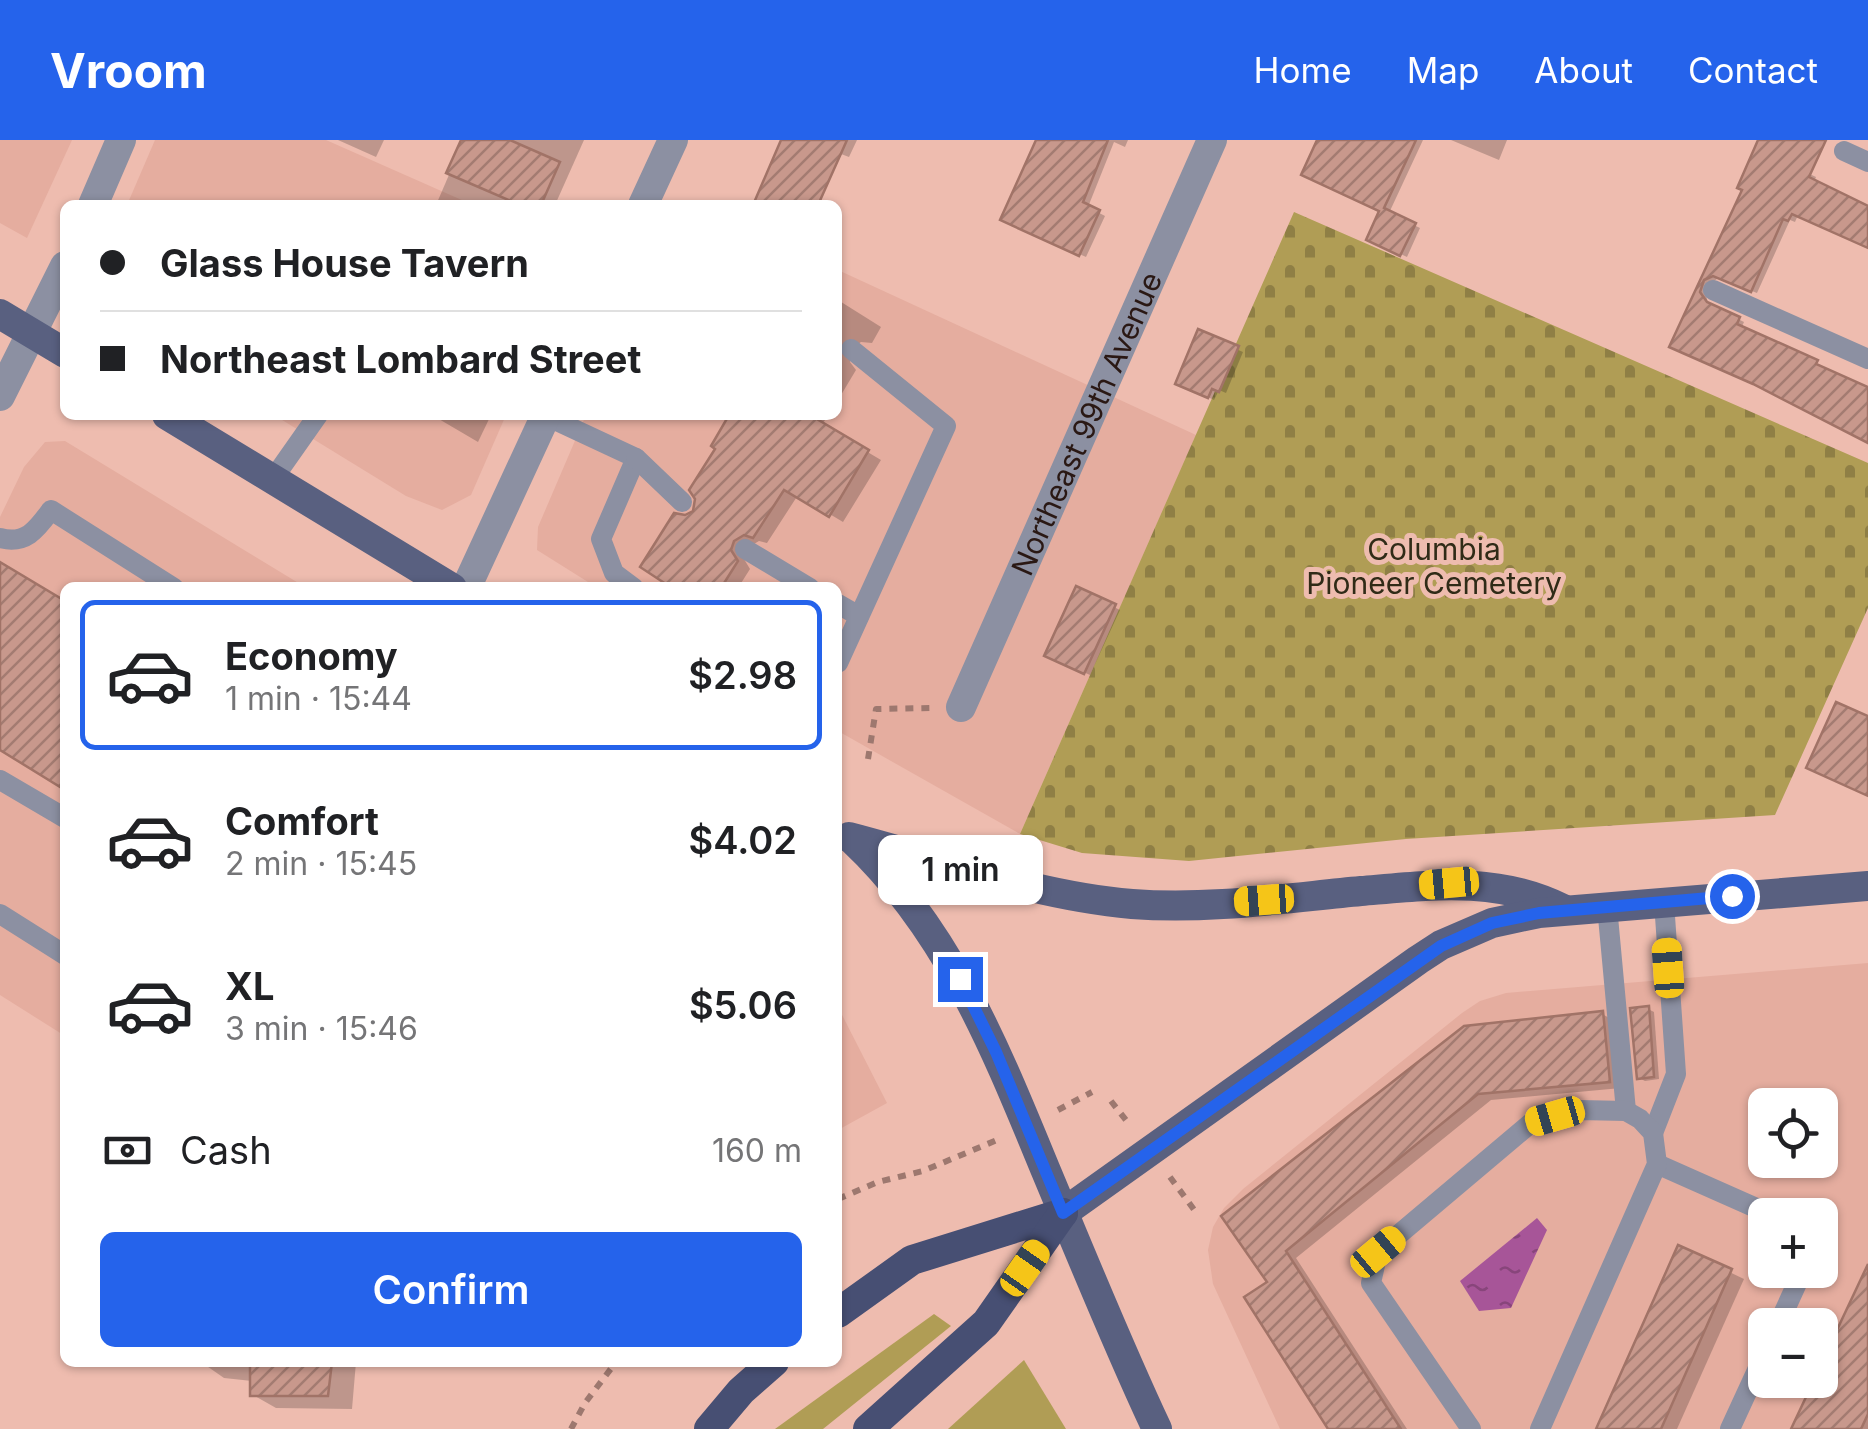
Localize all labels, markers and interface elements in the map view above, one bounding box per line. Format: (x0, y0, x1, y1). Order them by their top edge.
text: Vroom (50, 41, 207, 100)
text: Home (1254, 49, 1352, 91)
text: Map (1407, 49, 1479, 91)
text: About (1534, 49, 1633, 91)
text: Contact (1688, 49, 1818, 91)
text: Glass House Tavern (160, 240, 529, 286)
street label: Northeast 99th Avenue (1004, 266, 1169, 581)
text: Northeast Lombard Street (160, 336, 641, 382)
park label: Columbia Pioneer Cemetery (1306, 531, 1562, 601)
icon: car (105, 630, 195, 720)
text: Economy (225, 633, 398, 679)
text: $2.98 (688, 652, 797, 698)
text: 1 min · 15:44 (225, 679, 412, 718)
icon: car (105, 795, 195, 885)
text: Comfort (225, 798, 379, 844)
text: $4.02 (688, 817, 797, 863)
callout: 1 min (878, 834, 1042, 904)
text: 2 min · 15:45 (225, 844, 417, 883)
text: 1 min (921, 850, 1000, 889)
car (1418, 865, 1480, 901)
route start (1710, 874, 1755, 919)
car (1233, 883, 1295, 917)
car (1651, 937, 1685, 999)
route end (938, 957, 983, 1002)
icon: car (105, 960, 195, 1050)
text: XL (225, 963, 275, 1009)
text: $5.06 (689, 982, 797, 1028)
text: 3 min · 15:46 (225, 1009, 418, 1048)
map controls (1748, 1088, 1838, 1398)
button: locate (1748, 1088, 1838, 1178)
car (1522, 1093, 1588, 1139)
icon: cash (100, 1123, 155, 1178)
text: Cash (180, 1127, 272, 1173)
text: 160 m (712, 1131, 802, 1170)
button: + (1748, 1198, 1838, 1288)
car (1345, 1221, 1411, 1283)
button: Confirm (100, 1232, 802, 1347)
car (996, 1235, 1054, 1301)
button: − (1748, 1308, 1838, 1398)

